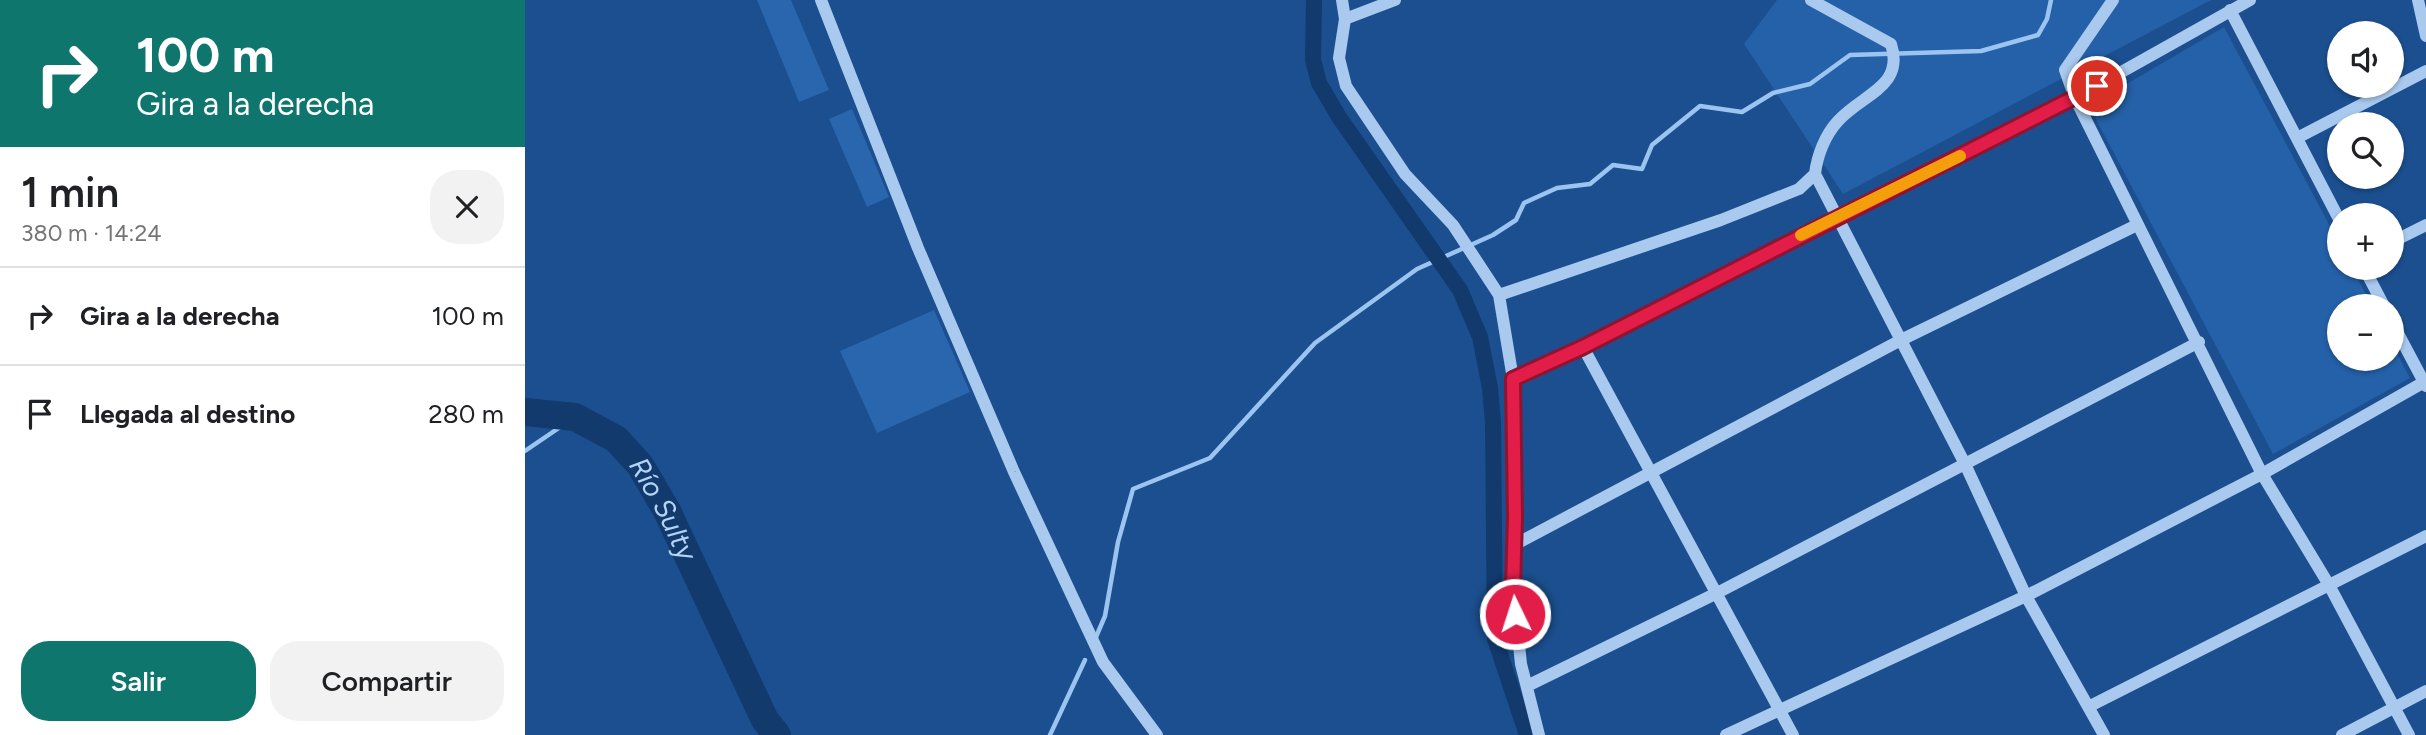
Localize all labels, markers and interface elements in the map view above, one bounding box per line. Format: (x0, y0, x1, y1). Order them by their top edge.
map controls (2327, 21, 2404, 371)
button: sound (2327, 21, 2404, 98)
text: 100 m (136, 25, 275, 84)
icon: right (21, 28, 112, 119)
pin (2067, 56, 2127, 116)
icon: arrive (2078, 67, 2116, 105)
text: Gira a la derecha (136, 85, 374, 123)
button: search (2327, 112, 2404, 189)
text: 1 min (21, 167, 119, 218)
button: close (430, 170, 504, 244)
button: + (2327, 203, 2404, 280)
text: 380 m · 14:24 (21, 219, 162, 247)
button: − (2327, 294, 2404, 371)
icon: right (21, 297, 59, 335)
text: Gira a la derecha (80, 300, 280, 332)
text: 100 m (431, 300, 504, 332)
icon: arrive (21, 395, 59, 433)
text: Llegada al destino (80, 398, 295, 430)
text: 280 m (428, 398, 504, 430)
water label: Río Sulty (622, 451, 705, 567)
position arrow (1478, 577, 1552, 651)
button: Salir (21, 641, 256, 721)
button: Compartir (270, 641, 504, 721)

